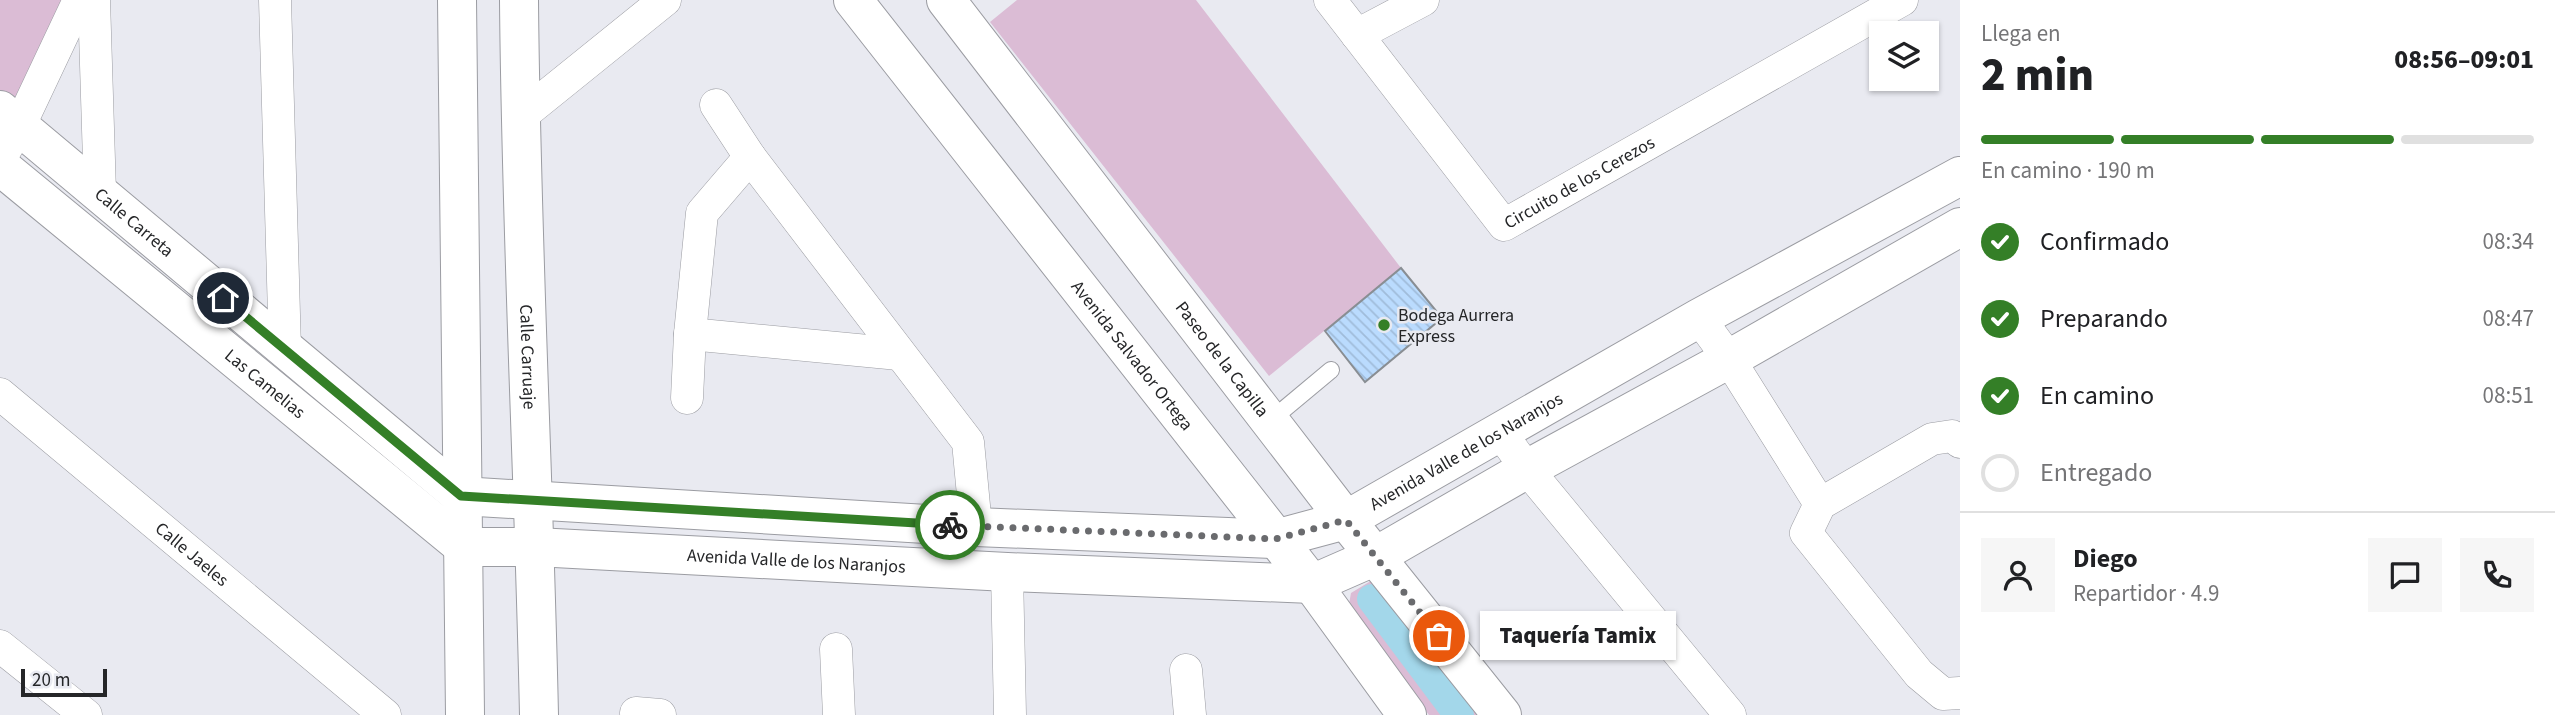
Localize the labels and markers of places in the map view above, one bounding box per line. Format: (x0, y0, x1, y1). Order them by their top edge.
pin (193, 268, 253, 328)
place label: Bodega Aurrera Express (1398, 303, 1514, 349)
marker: Bodega Aurrera Express (1376, 317, 1392, 333)
pin (1409, 606, 1469, 666)
callout: Taquería Tamix (1481, 612, 1677, 660)

